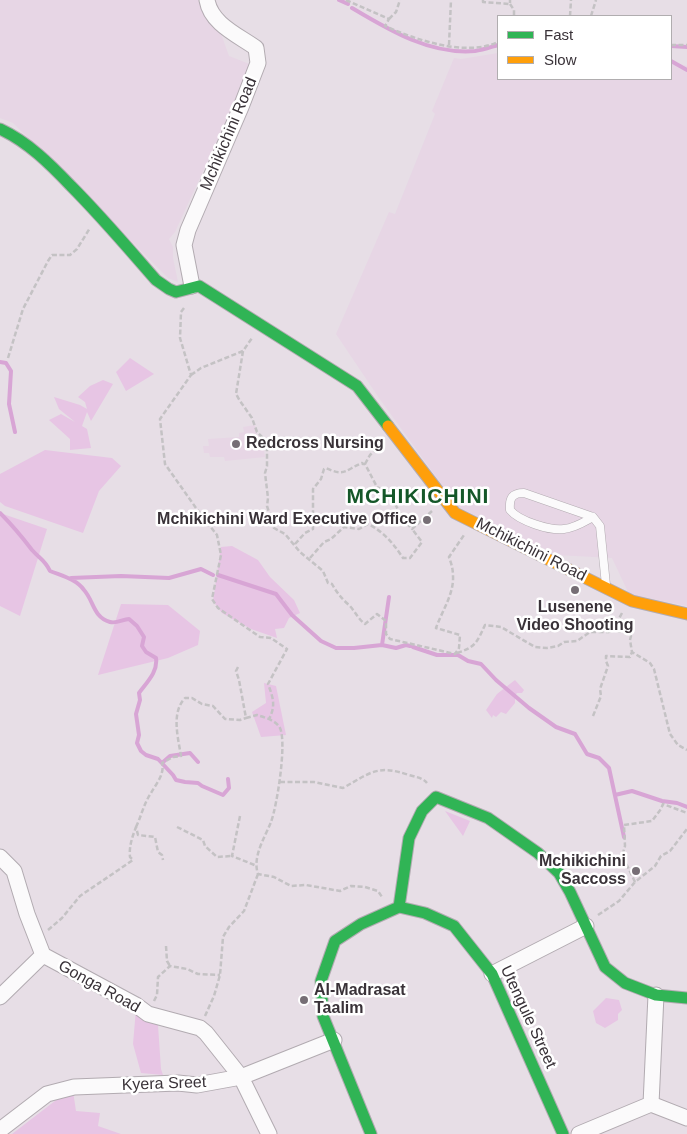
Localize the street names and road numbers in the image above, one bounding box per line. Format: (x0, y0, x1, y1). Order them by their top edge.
street label: Mchikichini Road (197, 75, 261, 193)
street label: Mchikichini Road (473, 514, 589, 586)
street label: Gonga Road (55, 957, 143, 1017)
street label: Utengule Street (496, 963, 560, 1071)
street label: Kyera Sreet (121, 1073, 207, 1095)

